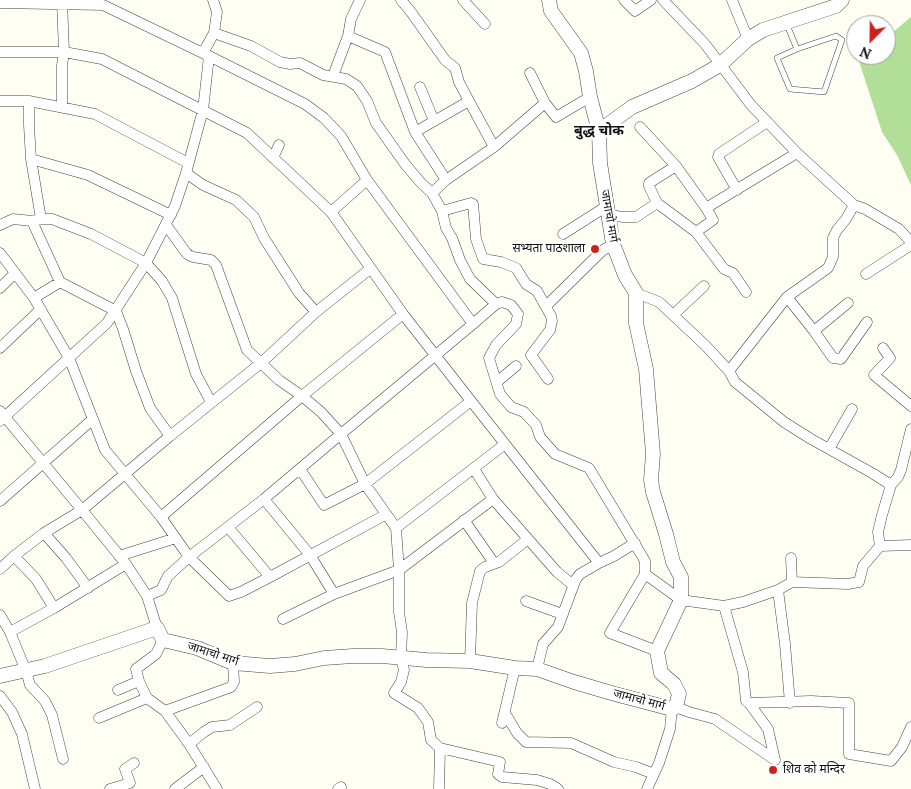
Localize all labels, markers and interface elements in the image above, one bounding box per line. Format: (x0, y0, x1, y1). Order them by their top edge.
north arrow (846, 15, 896, 65)
text: N (857, 42, 874, 63)
district label: बुद्ध चोक (574, 123, 624, 139)
street label: जामाचो मार्ग (597, 189, 621, 243)
place label: सभ्यता पाठशाला (512, 242, 585, 256)
marker: सभ्यता पाठशाला (589, 243, 601, 255)
street label: जामाचो मार्ग (185, 639, 241, 669)
street label: जामाचो मार्ग (611, 686, 667, 714)
place label: शिव को मन्दिर (783, 763, 845, 777)
marker: शिव को मन्दिर (767, 764, 779, 776)

